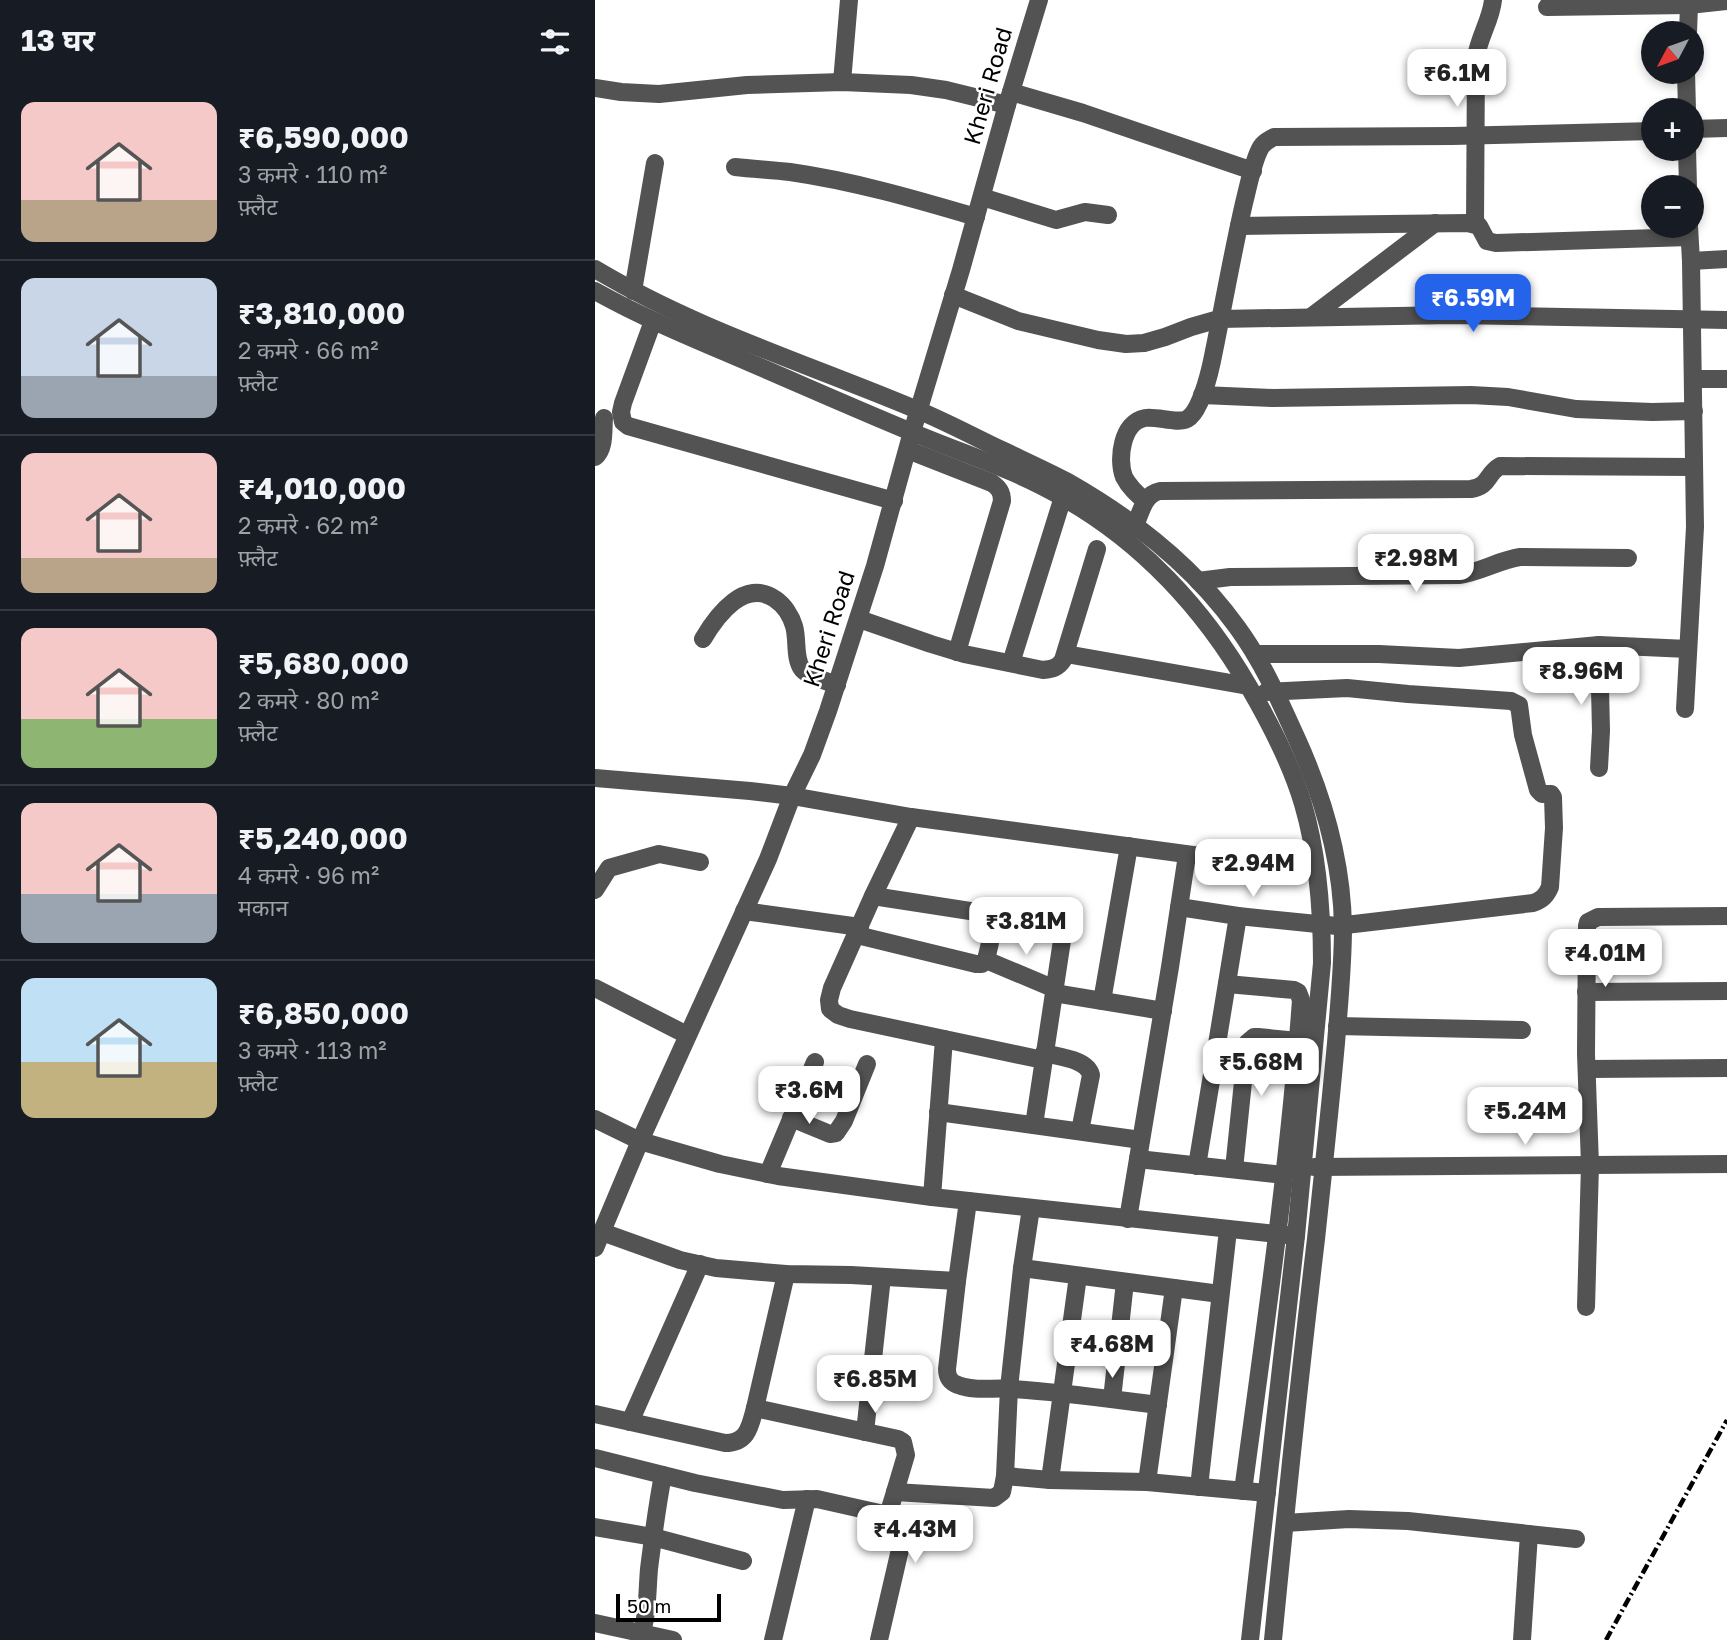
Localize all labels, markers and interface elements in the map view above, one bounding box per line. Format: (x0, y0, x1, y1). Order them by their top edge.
north arrow (1641, 21, 1705, 84)
map controls (1641, 21, 1704, 238)
text: 13 घर (21, 22, 95, 58)
icon: filters (536, 23, 574, 61)
street label: Kheri Road (957, 24, 1017, 148)
pin: ₹6.1M (1408, 50, 1506, 109)
text: ₹6.1M (1423, 58, 1491, 86)
button: + (1641, 98, 1704, 161)
text: ₹6,590,000 (238, 119, 409, 155)
icon: home (77, 130, 161, 214)
text: 3 कमरे · 110 m² (238, 160, 387, 188)
button: − (1641, 175, 1704, 238)
text: फ़्लैट (238, 192, 278, 220)
pin: ₹6.59M (1416, 274, 1530, 334)
text: ₹6.59M (1431, 283, 1515, 311)
text: ₹3,810,000 (238, 295, 405, 331)
icon: home (77, 306, 161, 390)
text: 2 कमरे · 66 m² (238, 336, 379, 364)
text: फ़्लैट (238, 368, 278, 396)
text: ₹4,010,000 (238, 470, 406, 506)
icon: home (77, 481, 161, 565)
text: 2 कमरे · 62 m² (238, 511, 378, 539)
pin: ₹2.98M (1359, 534, 1473, 594)
text: फ़्लैट (238, 543, 278, 571)
text: ₹2.98M (1374, 543, 1458, 571)
street label: Kheri Road (796, 567, 860, 690)
text: ₹5,680,000 (238, 645, 409, 681)
pin: ₹8.96M (1524, 648, 1638, 707)
icon: home (77, 656, 161, 740)
text: ₹8.96M (1539, 656, 1623, 684)
text: 2 कमरे · 80 m² (238, 686, 379, 714)
text: फ़्लैट (238, 718, 278, 746)
text: ₹5,240,000 (238, 820, 408, 856)
icon: home (77, 831, 161, 915)
pin: ₹2.94M (1196, 839, 1310, 899)
text: ₹2.94M (1211, 848, 1295, 876)
text: 4 कमरे · 96 m² (238, 861, 379, 889)
text: मकान (238, 893, 288, 921)
pin: ₹3.81M (969, 898, 1083, 957)
text: ₹3.81M (985, 906, 1067, 934)
pin: ₹4.01M (1548, 930, 1662, 989)
text: ₹4.01M (1564, 938, 1646, 966)
text: ₹6,850,000 (238, 995, 409, 1031)
icon: home (77, 1006, 161, 1090)
text: 3 कमरे · 113 m² (238, 1036, 387, 1064)
pin: ₹5.68M (1204, 1038, 1318, 1098)
text: ₹5.68M (1219, 1047, 1303, 1075)
pin: ₹3.6M (760, 1066, 858, 1126)
text: फ़्लैट (238, 1068, 278, 1096)
text: ₹3.6M (774, 1075, 844, 1103)
pin: ₹5.24M (1468, 1088, 1582, 1147)
text: ₹5.24M (1483, 1096, 1567, 1124)
pin: ₹4.68M (1055, 1320, 1169, 1380)
text: ₹4.68M (1070, 1329, 1154, 1357)
pin: ₹6.85M (818, 1356, 932, 1415)
text: ₹6.85M (833, 1364, 917, 1392)
pin: ₹4.43M (858, 1506, 972, 1565)
text: ₹4.43M (873, 1514, 957, 1542)
scale bar (616, 1591, 721, 1623)
text: 50 m (627, 1594, 671, 1617)

